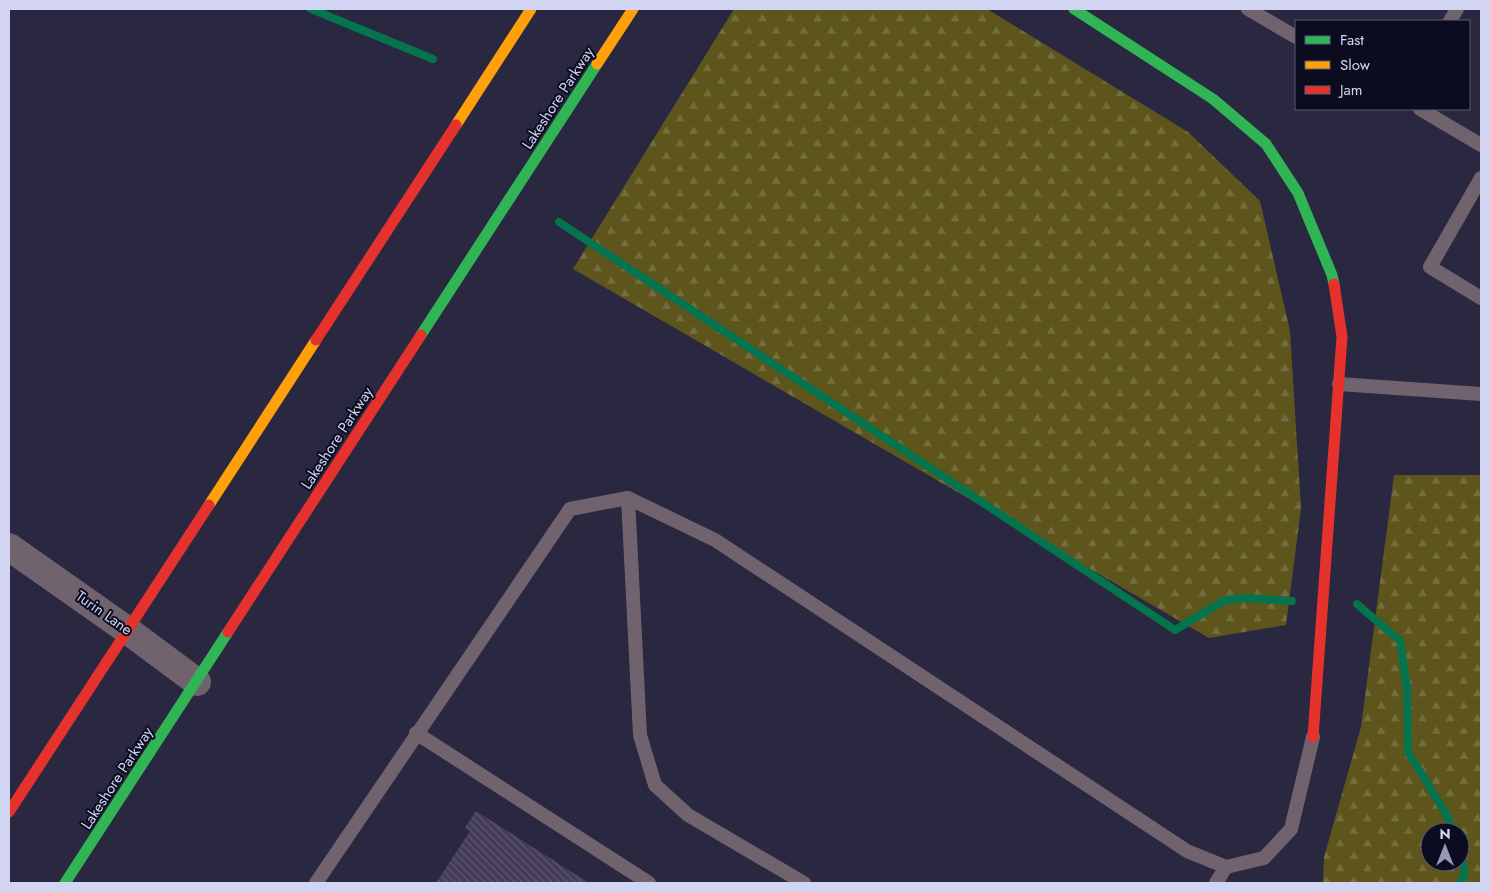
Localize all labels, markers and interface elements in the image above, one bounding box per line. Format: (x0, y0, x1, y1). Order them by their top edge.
legend (1295, 20, 1470, 110)
text: Fast (1340, 29, 1364, 51)
street label: Lakeshore Parkway (517, 42, 600, 154)
text: Slow (1340, 54, 1371, 76)
text: Jam (1338, 79, 1363, 101)
street label: Lakeshore Parkway (296, 382, 379, 494)
street label: Turin Lane (71, 585, 137, 641)
street label: Lakeshore Parkway (76, 722, 159, 834)
north arrow (1420, 822, 1470, 872)
text: N (1439, 824, 1451, 844)

